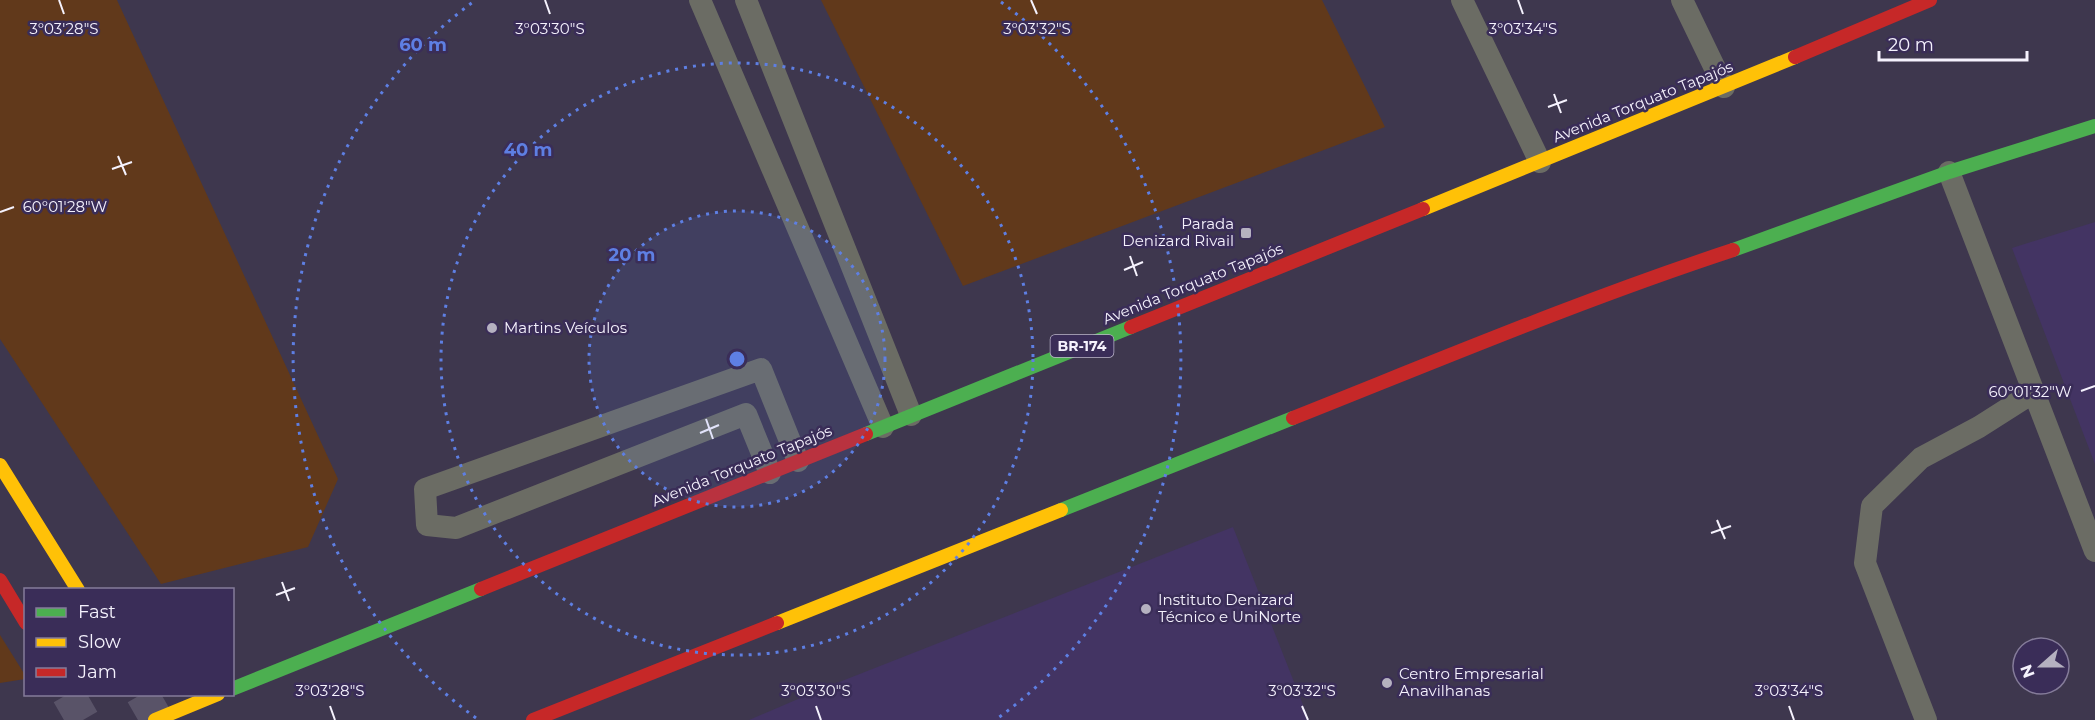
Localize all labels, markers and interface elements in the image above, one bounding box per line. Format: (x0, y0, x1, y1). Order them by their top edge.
text: 3°03'28"S (30, 19, 99, 38)
text: 3°03'30"S (515, 19, 585, 38)
text: 3°03'32"S (1003, 19, 1071, 38)
text: 3°03'34"S (1489, 19, 1557, 38)
scale bar (1879, 24, 2028, 62)
text: 60 m (399, 34, 447, 56)
text: 20 m (1888, 34, 1934, 56)
street label: Avenida Torquato Tapajós (1550, 57, 1736, 146)
text: 40 m (504, 139, 552, 161)
text: 60°01'28"W (23, 197, 108, 216)
place label: Parada Denizard Rivail (1122, 214, 1234, 250)
marker: Parada Denizard Rivail (1239, 226, 1253, 240)
street label: Avenida Torquato Tapajós (1100, 239, 1286, 328)
text: 20 m (609, 244, 655, 266)
place label: Martins Veículos (504, 318, 627, 337)
marker: Martins Veículos (485, 321, 499, 335)
road number: BR-174 (1050, 335, 1114, 357)
centre of rings (727, 349, 747, 369)
text: 60°01'32"W (1988, 382, 2072, 401)
street label: Avenida Torquato Tapajós (649, 421, 835, 510)
legend (24, 588, 234, 696)
place label: Instituto Denizard Técnico e UniNorte (1158, 590, 1301, 626)
text: Fast (78, 601, 116, 623)
marker: Instituto Denizard Técnico e UniNorte (1139, 602, 1153, 616)
text: Slow (78, 631, 121, 653)
north arrow (2011, 636, 2071, 696)
text: Jam (77, 661, 117, 683)
text: N (2016, 662, 2039, 681)
place label: Centro Empresarial Anavilhanas (1399, 664, 1544, 700)
marker: Centro Empresarial Anavilhanas (1380, 676, 1394, 690)
text: 3°03'28"S (296, 681, 365, 700)
text: 3°03'30"S (781, 681, 851, 700)
text: 3°03'32"S (1268, 681, 1336, 700)
text: 3°03'34"S (1755, 681, 1823, 700)

